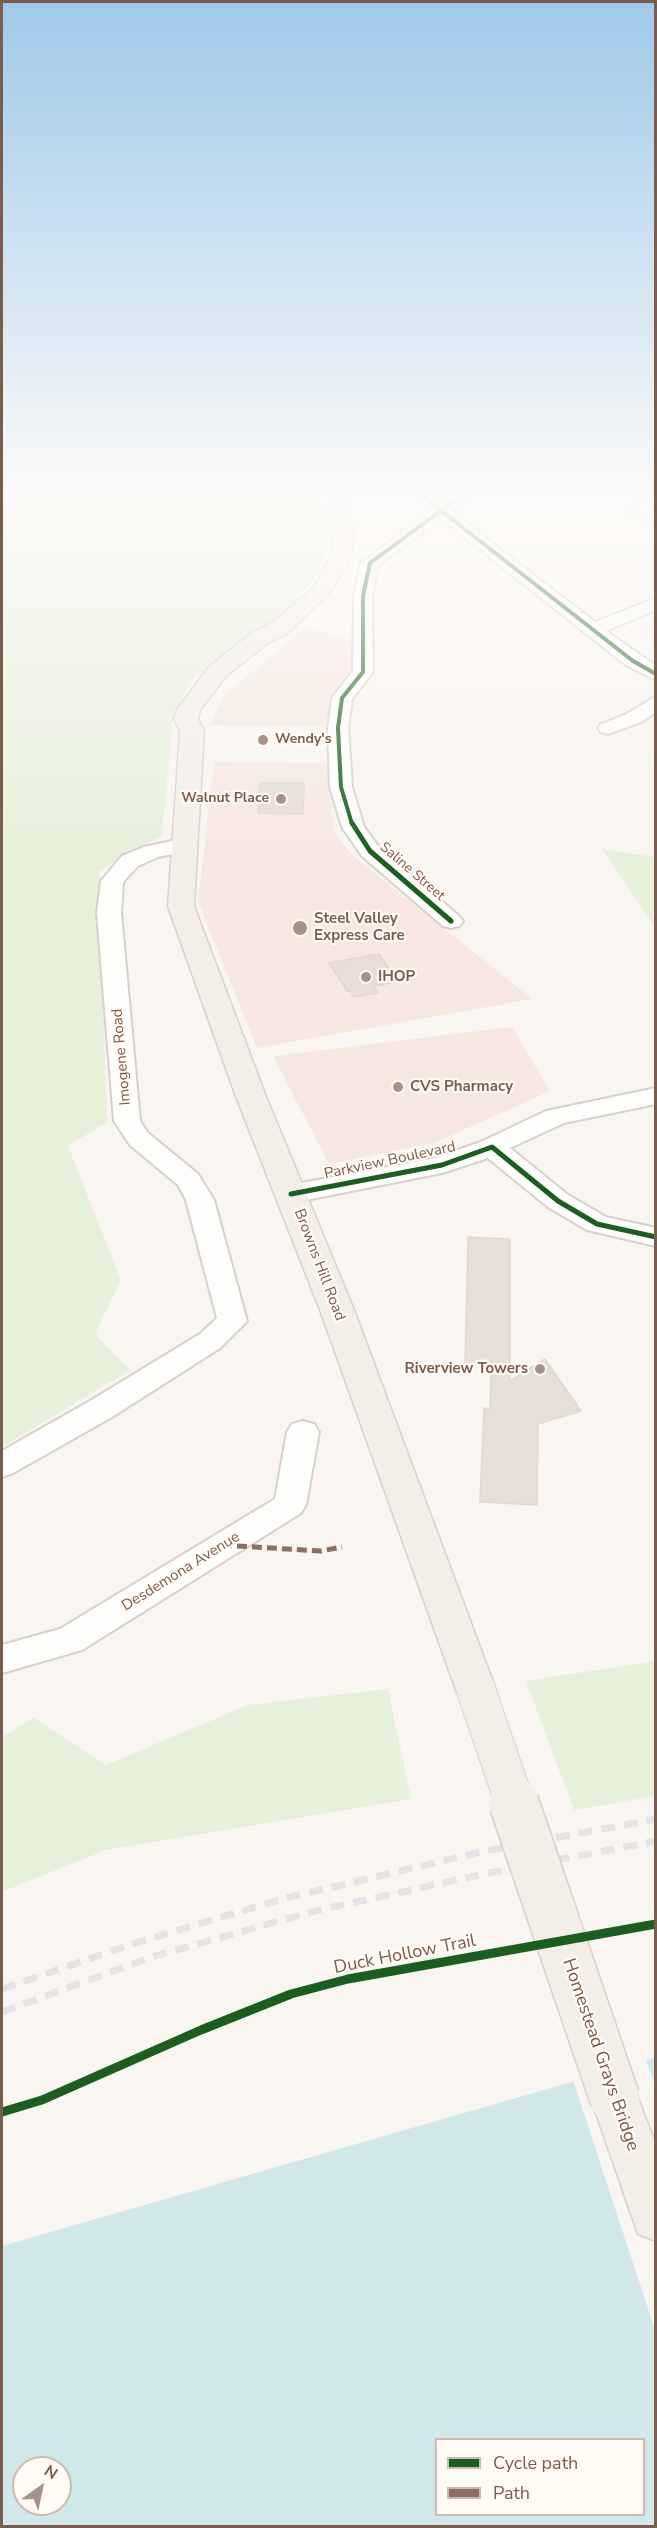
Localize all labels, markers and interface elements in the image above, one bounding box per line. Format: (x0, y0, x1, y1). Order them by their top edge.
place label: Wendy's (275, 732, 331, 748)
marker: Wendy's (256, 733, 270, 747)
place label: Walnut Place (181, 791, 269, 807)
marker: Walnut Place (274, 792, 288, 806)
street label: Saline Street (376, 839, 448, 905)
place label: Steel Valley Express Care (314, 910, 405, 945)
marker: Steel Valley Express Care (291, 919, 309, 937)
place label: IHOP (378, 968, 415, 986)
marker: IHOP (359, 970, 373, 984)
street label: Imogene Road (109, 1008, 135, 1106)
place label: CVS Pharmacy (410, 1078, 513, 1096)
marker: CVS Pharmacy (391, 1080, 405, 1094)
street label: Parkview Boulevard (323, 1138, 457, 1184)
street label: Browns Hill Road (289, 1207, 349, 1323)
place label: Riverview Towers (405, 1360, 528, 1378)
marker: Riverview Towers (533, 1362, 547, 1376)
street label: Desdemona Avenue (119, 1528, 243, 1616)
street label: Duck Hollow Trail (332, 1931, 478, 1979)
street label: Homestead Grays Bridge (557, 1956, 643, 2154)
legend (435, 2438, 645, 2516)
text: Cycle path (493, 2451, 578, 2475)
north arrow (12, 2456, 72, 2516)
text: N (40, 2460, 62, 2485)
text: Path (493, 2481, 530, 2505)

